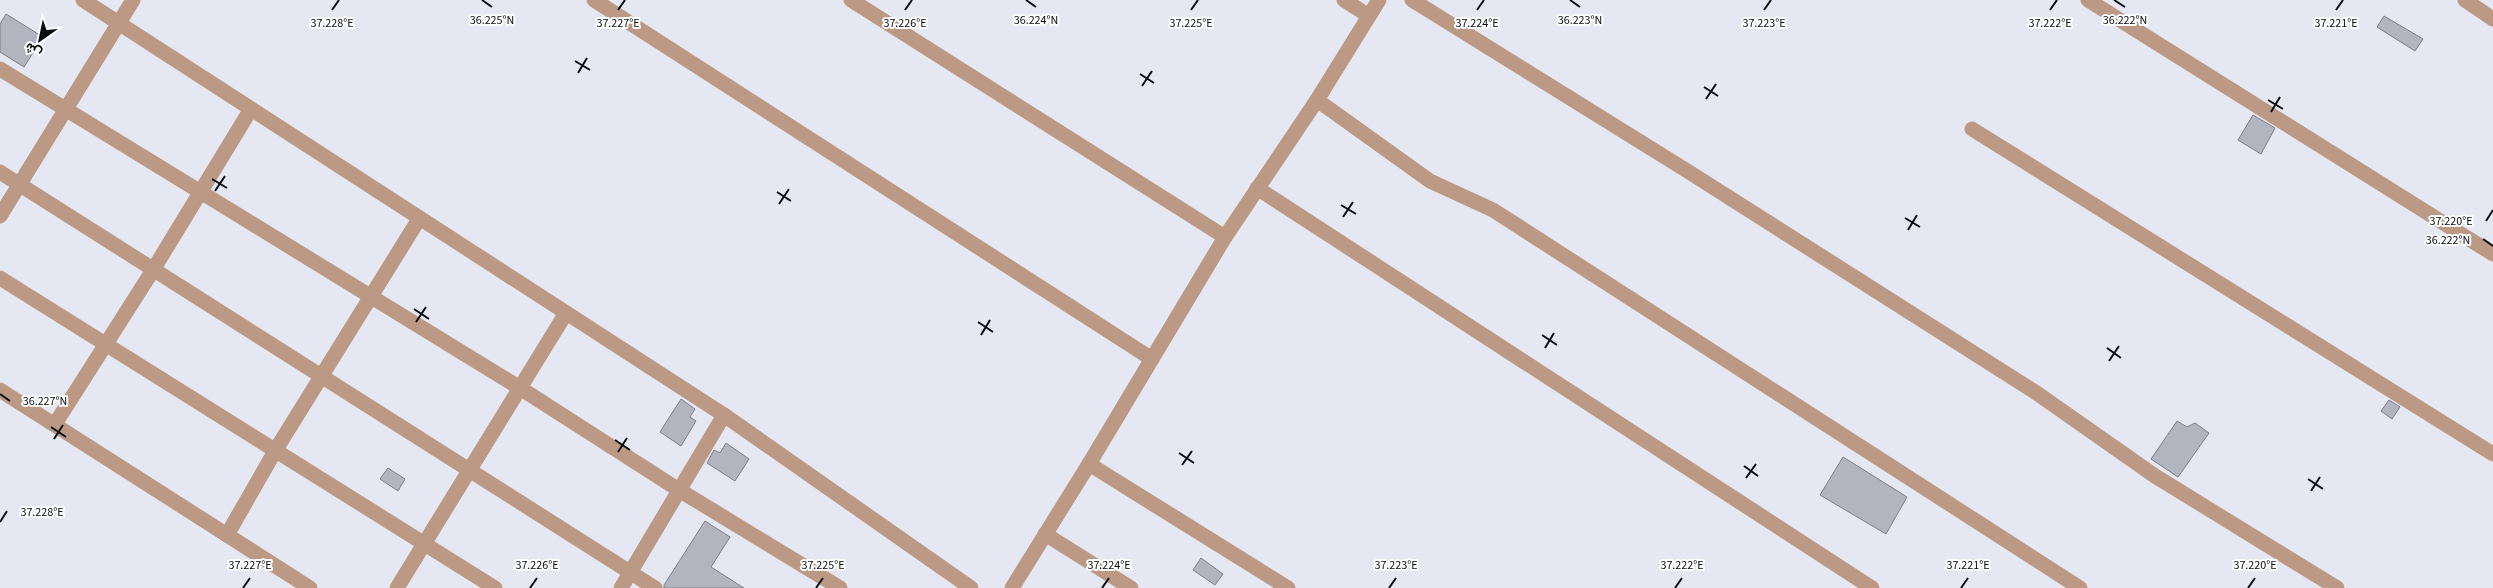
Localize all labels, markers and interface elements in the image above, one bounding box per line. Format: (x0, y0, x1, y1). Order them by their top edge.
text: 36.225°N (470, 12, 514, 29)
text: 36.224°N (1014, 12, 1058, 29)
text: 36.223°N (1558, 12, 1602, 29)
text: 36.222°N (2103, 12, 2147, 29)
north arrow (15, 15, 65, 65)
text: 37.228°E (310, 15, 354, 32)
text: 37.227°E (596, 15, 640, 32)
text: 37.226°E (883, 15, 927, 32)
text: 37.225°E (1169, 15, 1213, 32)
text: 37.224°E (1455, 15, 1499, 32)
text: 37.223°E (1742, 15, 1786, 32)
text: 37.222°E (2028, 15, 2072, 32)
text: 37.221°E (2314, 15, 2358, 32)
text: ش (21, 37, 46, 63)
text: 37.220°E (2429, 213, 2473, 230)
text: 36.222°N (2426, 232, 2470, 249)
text: 36.227°N (23, 393, 67, 410)
text: 37.228°E (20, 504, 64, 521)
text: 37.227°E (228, 557, 272, 574)
text: 37.226°E (515, 557, 559, 574)
text: 37.225°E (801, 557, 845, 574)
text: 37.224°E (1087, 557, 1131, 574)
text: 37.223°E (1374, 557, 1418, 574)
text: 37.222°E (1660, 557, 1704, 574)
text: 37.221°E (1946, 557, 1990, 574)
text: 37.220°E (2233, 557, 2277, 574)

